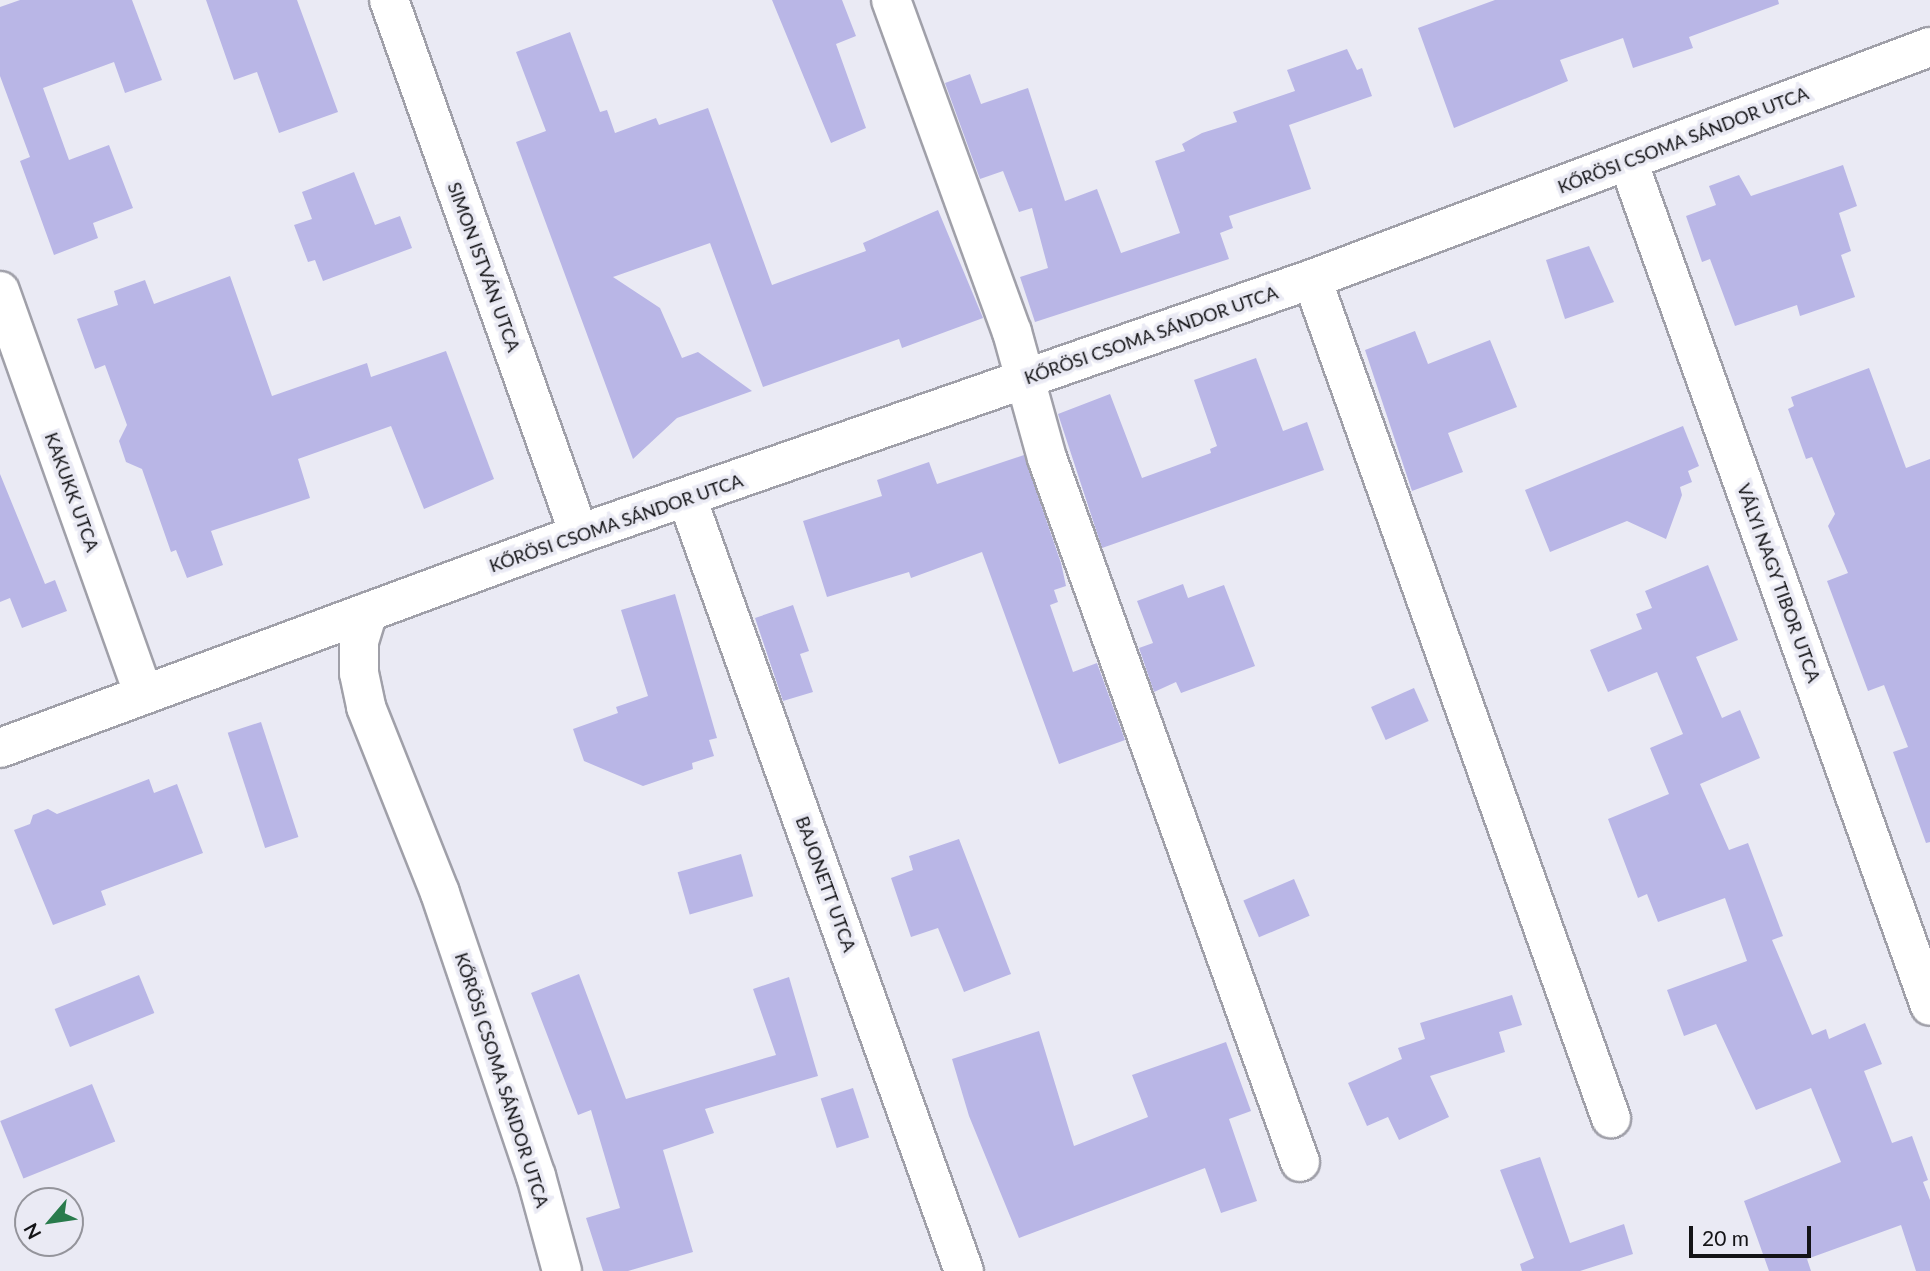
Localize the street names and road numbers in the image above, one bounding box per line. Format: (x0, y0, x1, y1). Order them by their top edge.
street label: KŐRÖSI CSOMA SÁNDOR UTCA (1554, 82, 1812, 198)
street label: SIMON ISTVÁN UTCA (443, 179, 525, 355)
street label: KŐRÖSI CSOMA SÁNDOR UTCA (1021, 281, 1281, 389)
street label: KAKUKK UTCA (40, 429, 104, 555)
street label: KŐRÖSI CSOMA SÁNDOR UTCA (486, 469, 746, 577)
street label: VÁLYI NAGY TIBOR UTCA (1733, 480, 1825, 686)
street label: BAJONETT UTCA (791, 813, 861, 955)
street label: KŐRÖSI CSOMA SÁNDOR UTCA (450, 950, 554, 1210)

